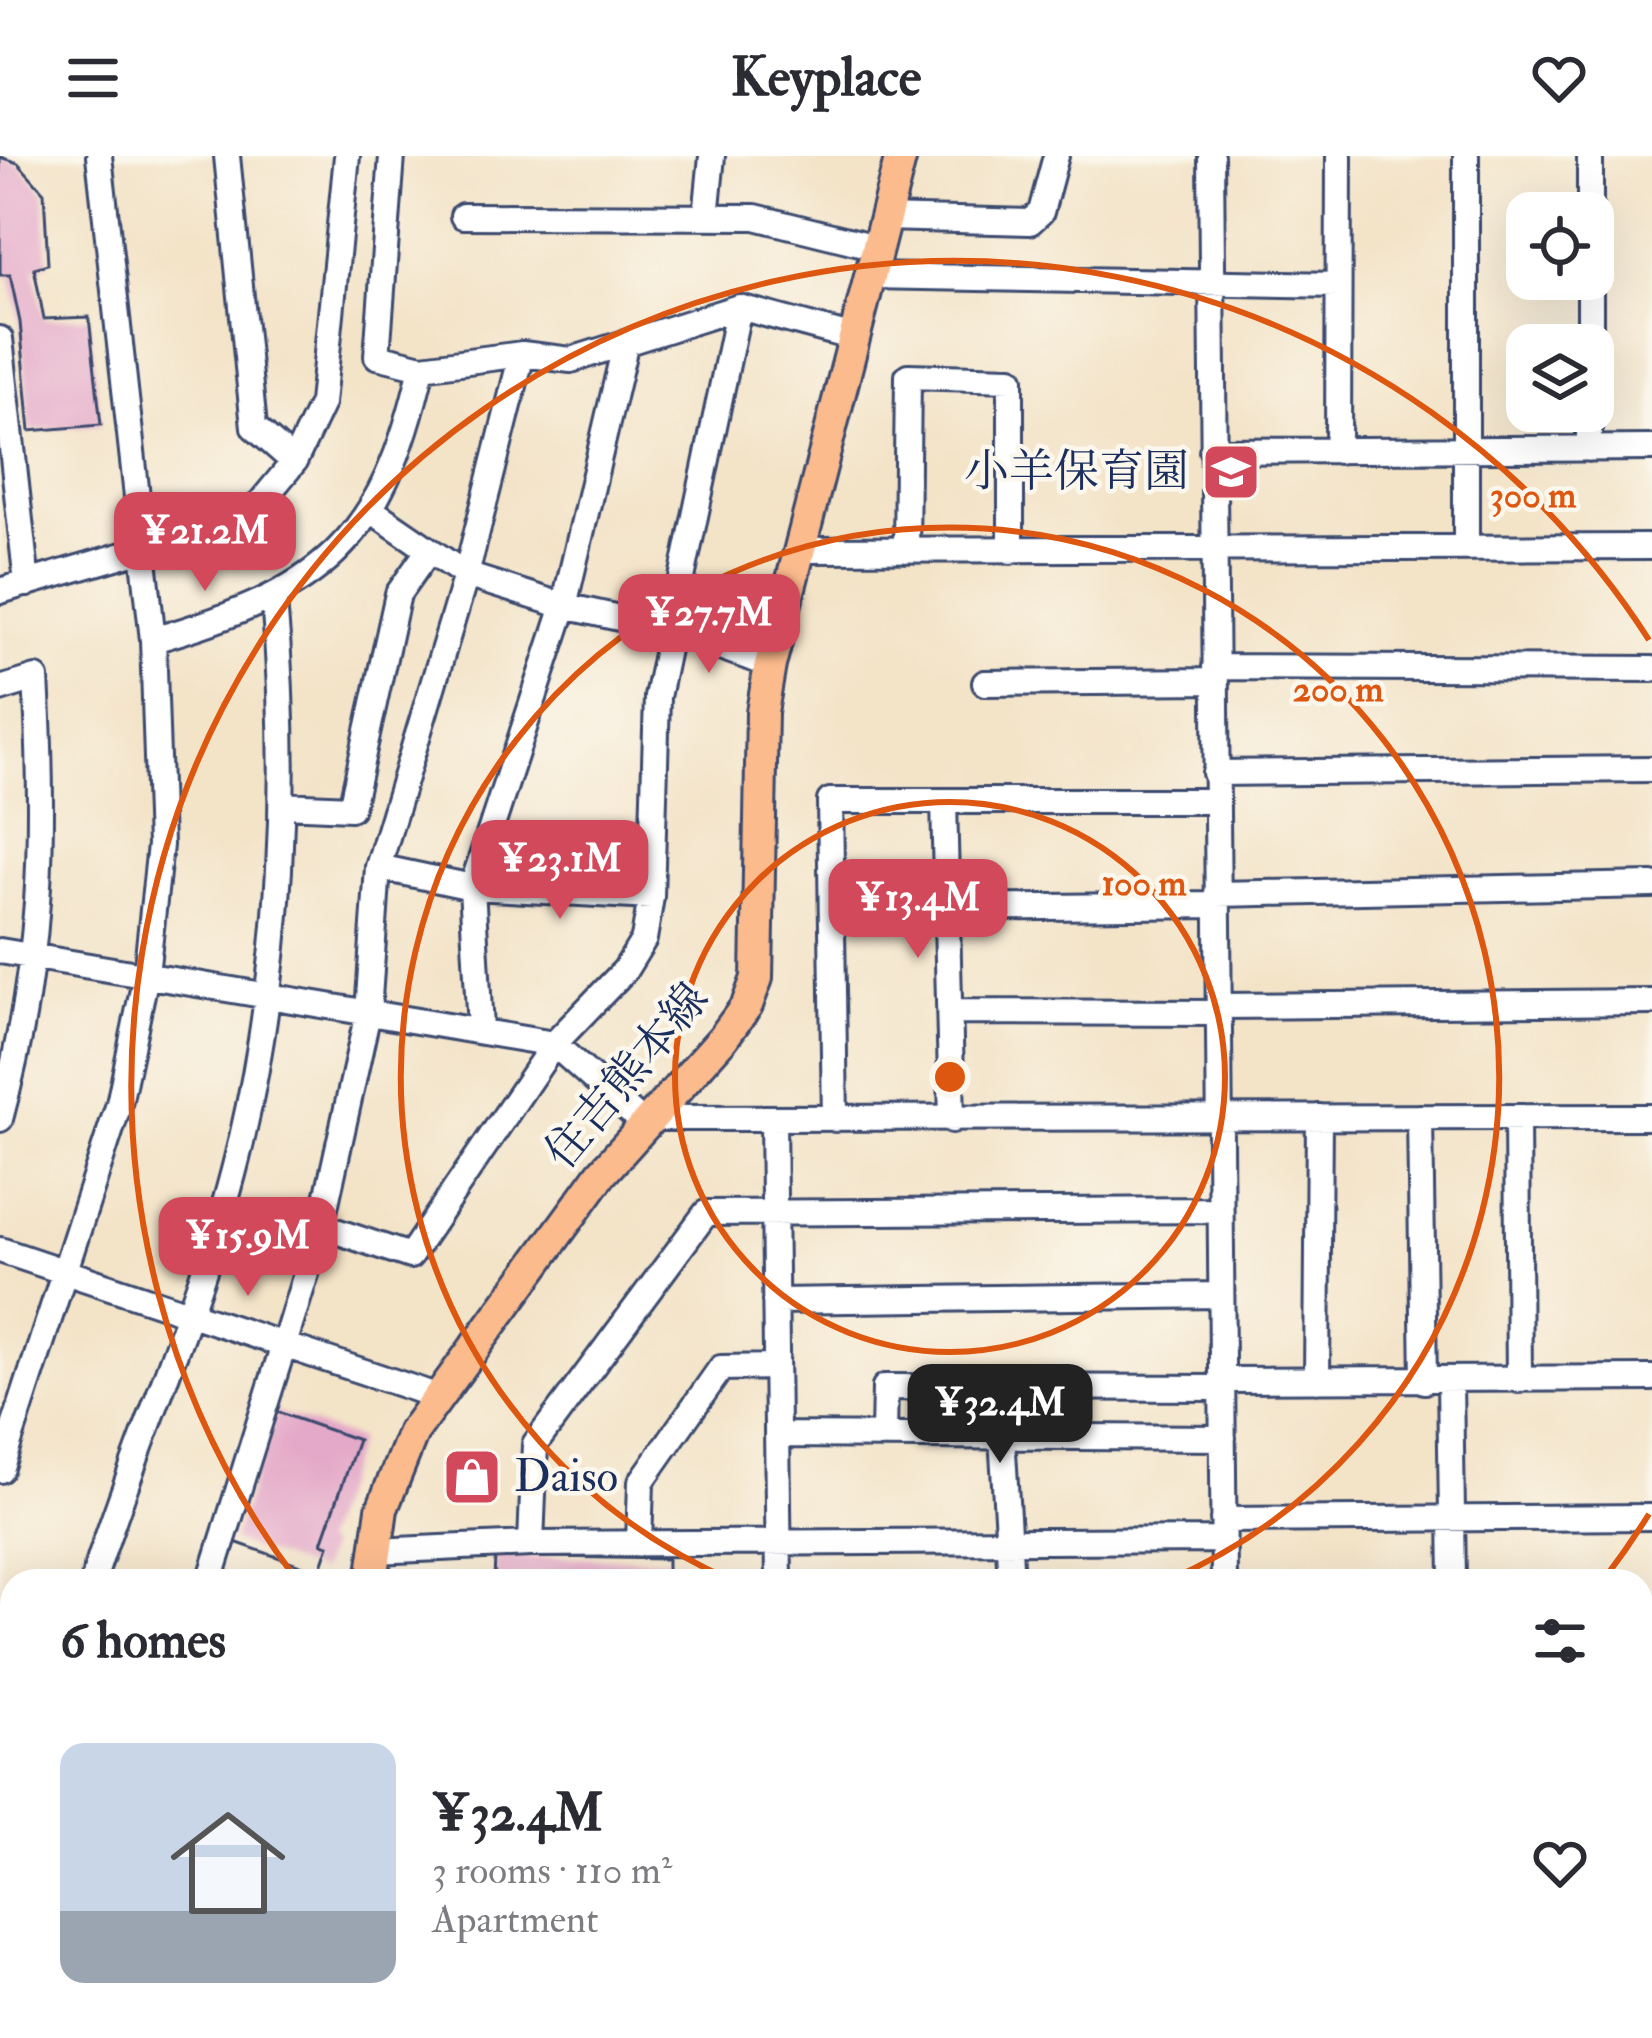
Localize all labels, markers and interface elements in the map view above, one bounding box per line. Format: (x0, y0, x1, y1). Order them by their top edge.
text: Keyplace (731, 44, 921, 112)
icon: menu (60, 45, 126, 111)
icon: heart (1526, 45, 1592, 111)
map controls (1506, 192, 1614, 432)
button: locate (1506, 192, 1614, 300)
button: layers (1506, 324, 1614, 432)
school or university icon: 小羊保育園 (1200, 441, 1262, 503)
place label: 小羊保育園 (964, 444, 1189, 500)
text: 300 m (1490, 473, 1576, 518)
pin: ¥21.2M (107, 492, 303, 594)
text: ¥21.2M (141, 506, 269, 555)
pin: ¥27.7M (611, 574, 807, 676)
text: ¥27.7M (645, 588, 773, 637)
text: 200 m (1293, 667, 1383, 712)
pin: ¥23.1M (462, 820, 658, 922)
text: ¥23.1M (498, 834, 622, 883)
pin: ¥13.4M (820, 859, 1016, 961)
text: 100 m (1101, 861, 1187, 906)
text: ¥13.4M (855, 873, 981, 922)
street label: 住吉熊本線 (533, 972, 721, 1180)
centre of rings (929, 1056, 971, 1098)
pin: ¥15.9M (150, 1197, 346, 1299)
text: ¥15.9M (186, 1211, 310, 1260)
pin: ¥32.4M (902, 1364, 1098, 1466)
text: ¥32.4M (935, 1378, 1065, 1427)
shop icon: Daiso (441, 1446, 503, 1508)
place label: Daiso (514, 1449, 618, 1505)
icon: filters (1527, 1608, 1593, 1674)
text: 6 homes (60, 1609, 226, 1673)
text: ¥32.4M (432, 1782, 603, 1846)
icon: home (156, 1791, 300, 1935)
icon: heart (1527, 1830, 1593, 1896)
text: 3 rooms · 110 m² (432, 1846, 672, 1895)
text: Apartment (432, 1895, 599, 1944)

